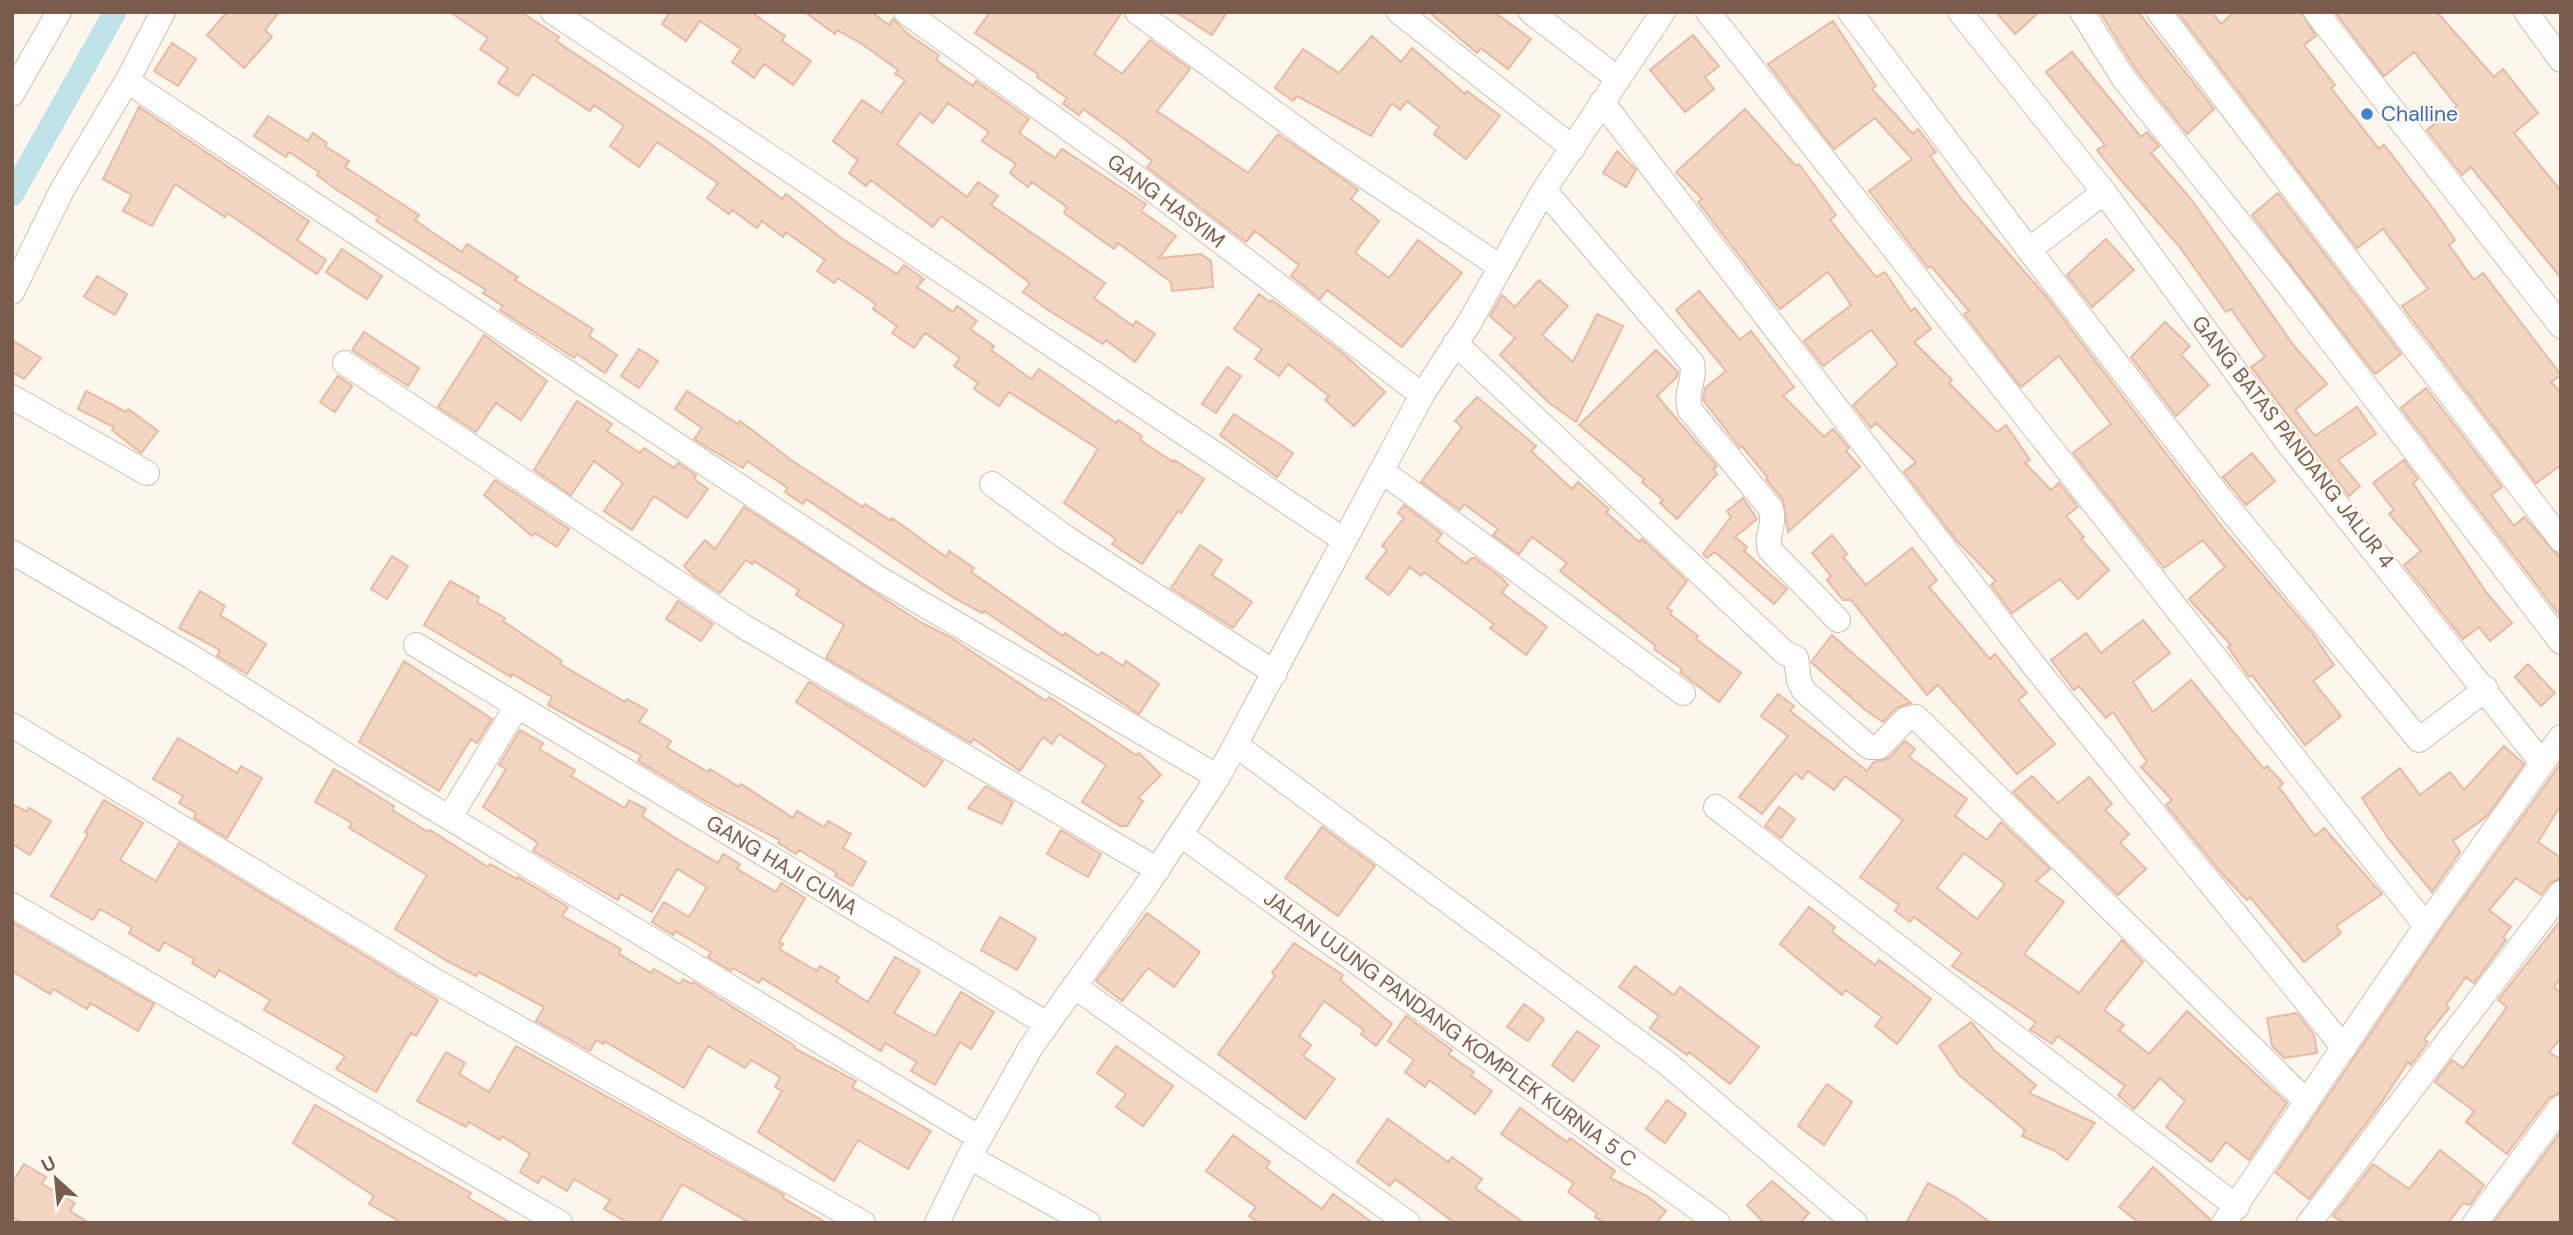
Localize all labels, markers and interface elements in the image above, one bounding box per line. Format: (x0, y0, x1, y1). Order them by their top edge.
place label: Challine (2381, 100, 2458, 128)
marker: Challine (2359, 106, 2375, 122)
street label: GANG HASYIM (1101, 148, 1231, 254)
street label: GANG BATAS PANDANG JALUR 4 (2185, 310, 2401, 574)
street label: GANG HAJI CUNA (701, 809, 863, 921)
street label: JALAN UJUNG PANDANG KOMPLEK KURNIA 5 C (1258, 884, 1642, 1174)
north arrow (21, 1144, 91, 1214)
text: U (37, 1150, 60, 1178)

